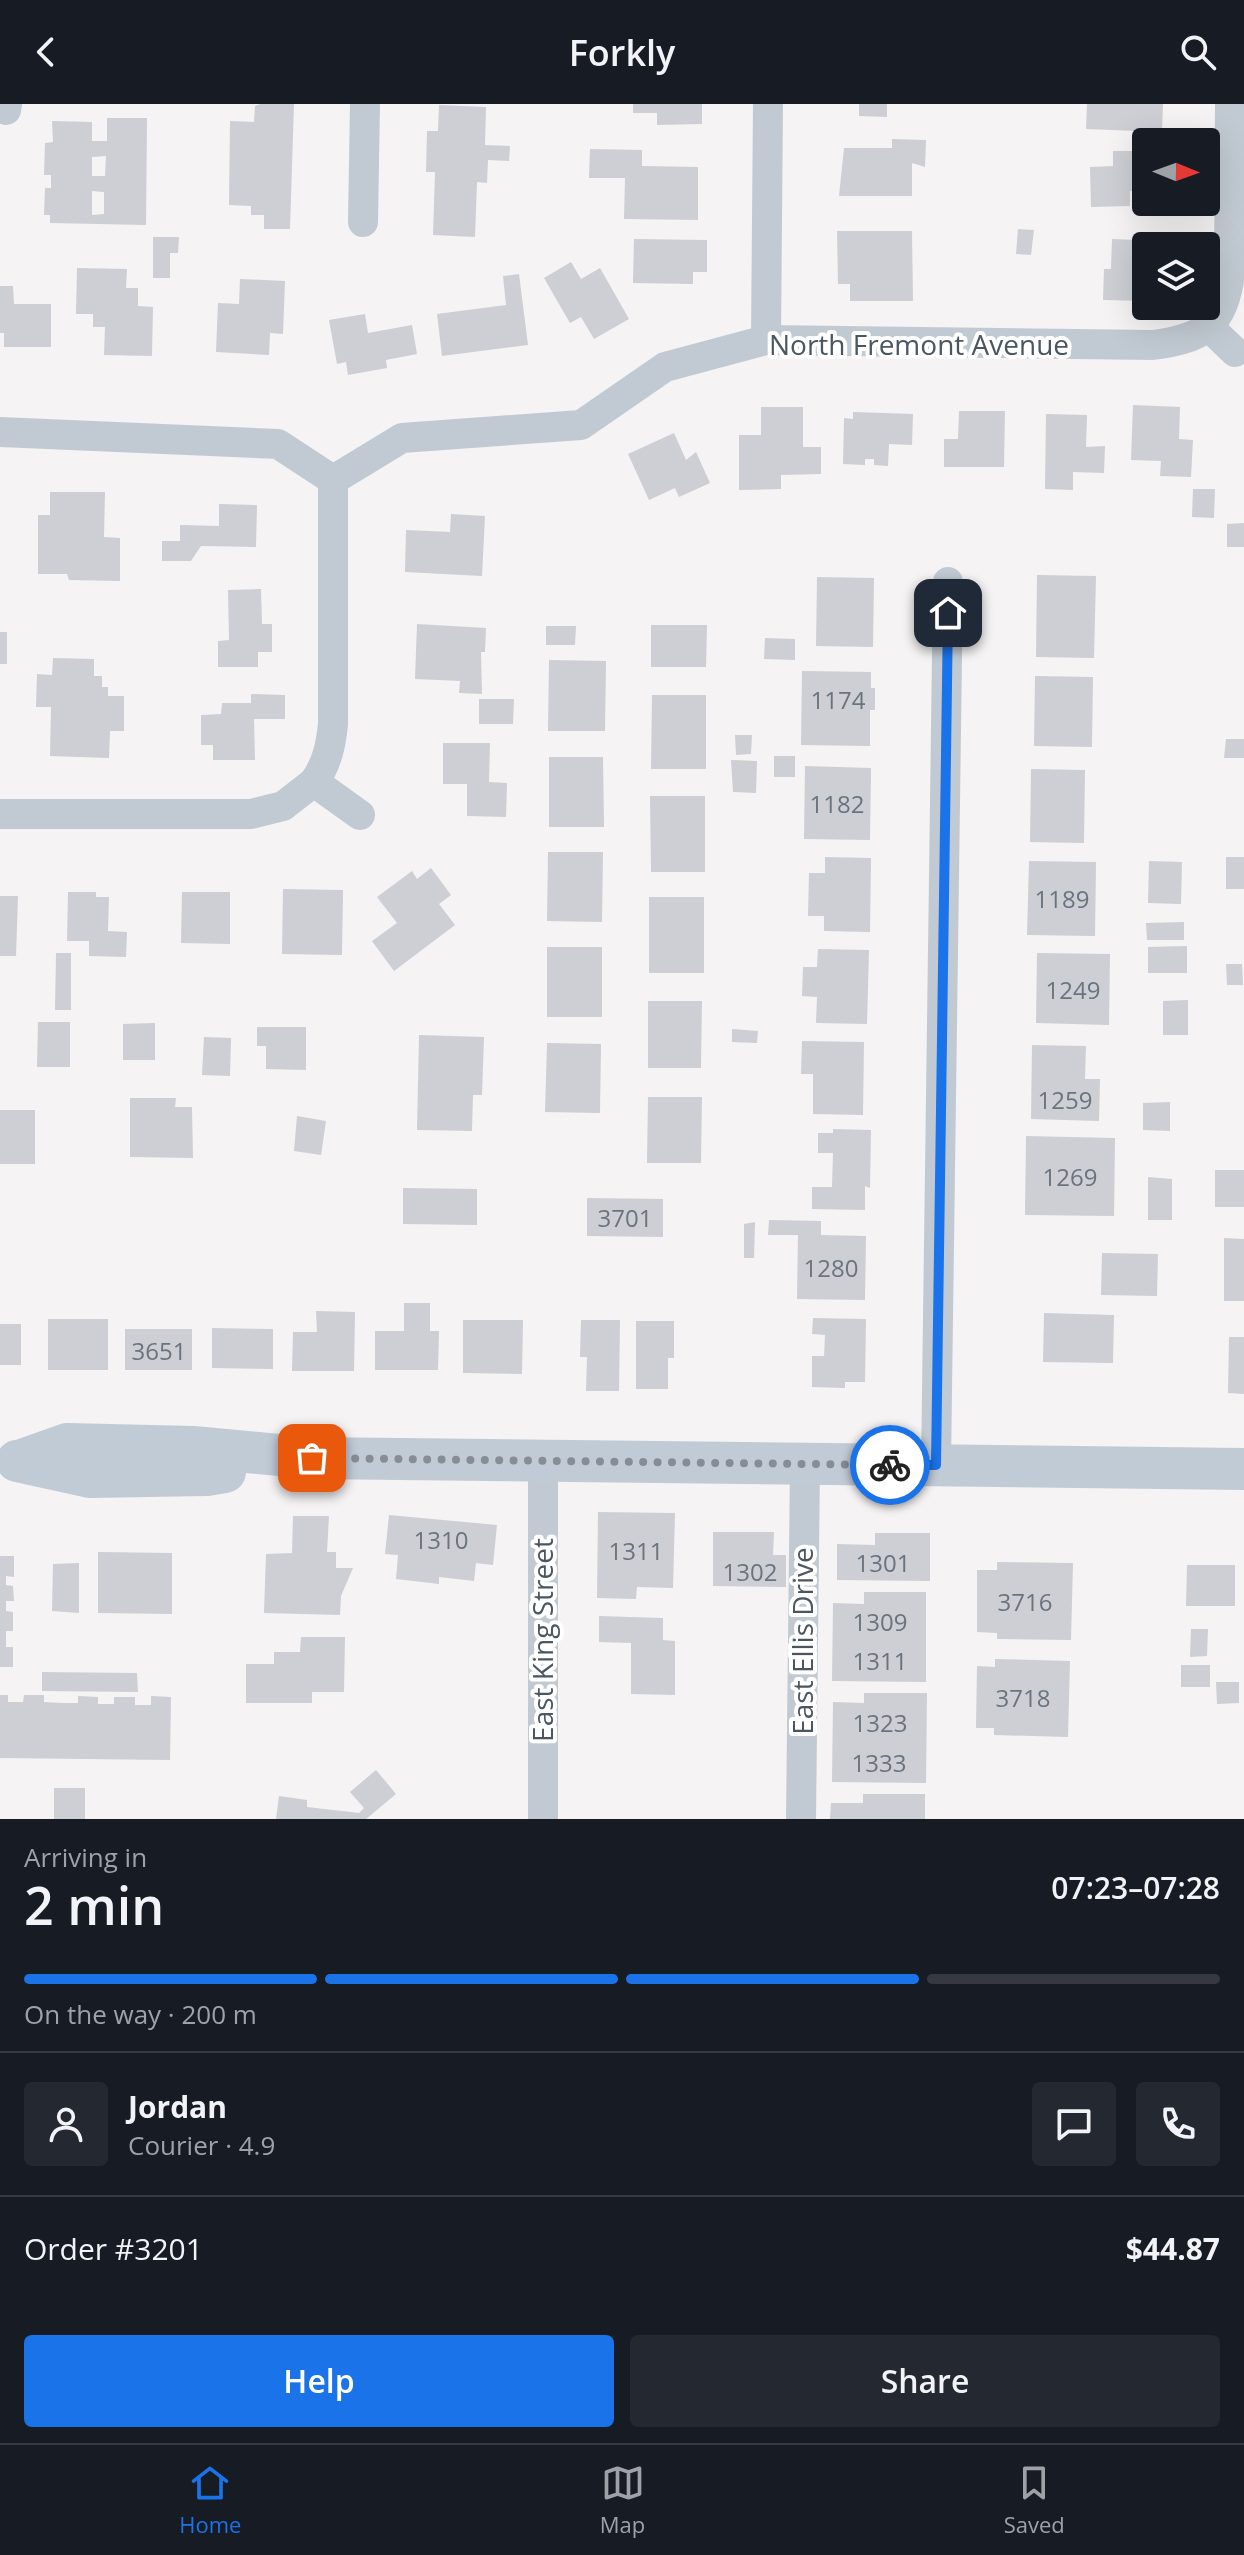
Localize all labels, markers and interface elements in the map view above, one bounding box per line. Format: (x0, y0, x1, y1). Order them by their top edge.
text: Forkly (569, 28, 675, 77)
icon: back (24, 30, 68, 74)
icon: search (1176, 30, 1220, 74)
north arrow (1132, 128, 1220, 216)
map controls (1132, 128, 1220, 320)
button: layers (1132, 232, 1220, 320)
street label: North Fremont Avenue (769, 325, 1069, 363)
pin (914, 579, 982, 647)
icon: home (926, 591, 970, 635)
house number: 1174 (811, 683, 866, 716)
house number: 1182 (810, 787, 864, 820)
house number: 1189 (1035, 882, 1089, 915)
house number: 1249 (1046, 973, 1100, 1006)
house number: 1259 (1038, 1083, 1092, 1116)
house number: 1269 (1043, 1160, 1097, 1193)
house number: 3701 (598, 1201, 652, 1234)
house number: 1280 (804, 1251, 858, 1284)
house number: 3651 (132, 1334, 186, 1367)
pin (278, 1424, 346, 1492)
courier (850, 1425, 930, 1505)
icon: bag (290, 1436, 334, 1480)
icon: bike (868, 1443, 912, 1487)
house number: 1310 (414, 1523, 468, 1556)
house number: 1311 (609, 1534, 663, 1567)
street label: East King Street (523, 1538, 561, 1742)
house number: 1301 (856, 1546, 910, 1579)
street label: East Ellis Drive (783, 1547, 821, 1735)
house number: 1302 (723, 1555, 777, 1588)
house number: 3716 (998, 1585, 1052, 1618)
house number: 1309 (853, 1605, 907, 1638)
house number: 1311 (853, 1644, 907, 1677)
house number: 3718 (996, 1681, 1050, 1714)
house number: 1323 (853, 1706, 907, 1739)
house number: 1333 (852, 1746, 906, 1779)
text: Arriving in (24, 1839, 147, 1875)
text: 07:23–07:28 (1051, 1867, 1220, 1908)
text: 2 min (24, 1869, 164, 1940)
text: On the way · 200 m (24, 1996, 257, 2032)
button: person (24, 2082, 108, 2166)
button: chat (1032, 2082, 1116, 2166)
button: phone (1136, 2082, 1220, 2166)
text: Jordan (128, 2086, 227, 2127)
text: Courier · 4.9 (128, 2127, 275, 2163)
text: Order #3201 (24, 2228, 203, 2269)
text: $44.87 (1126, 2228, 1220, 2269)
button: Help (24, 2335, 614, 2427)
button: Share (630, 2335, 1220, 2427)
tab: Home (179, 2461, 241, 2539)
tab: Map (600, 2461, 645, 2539)
tab: Saved (1004, 2461, 1065, 2539)

